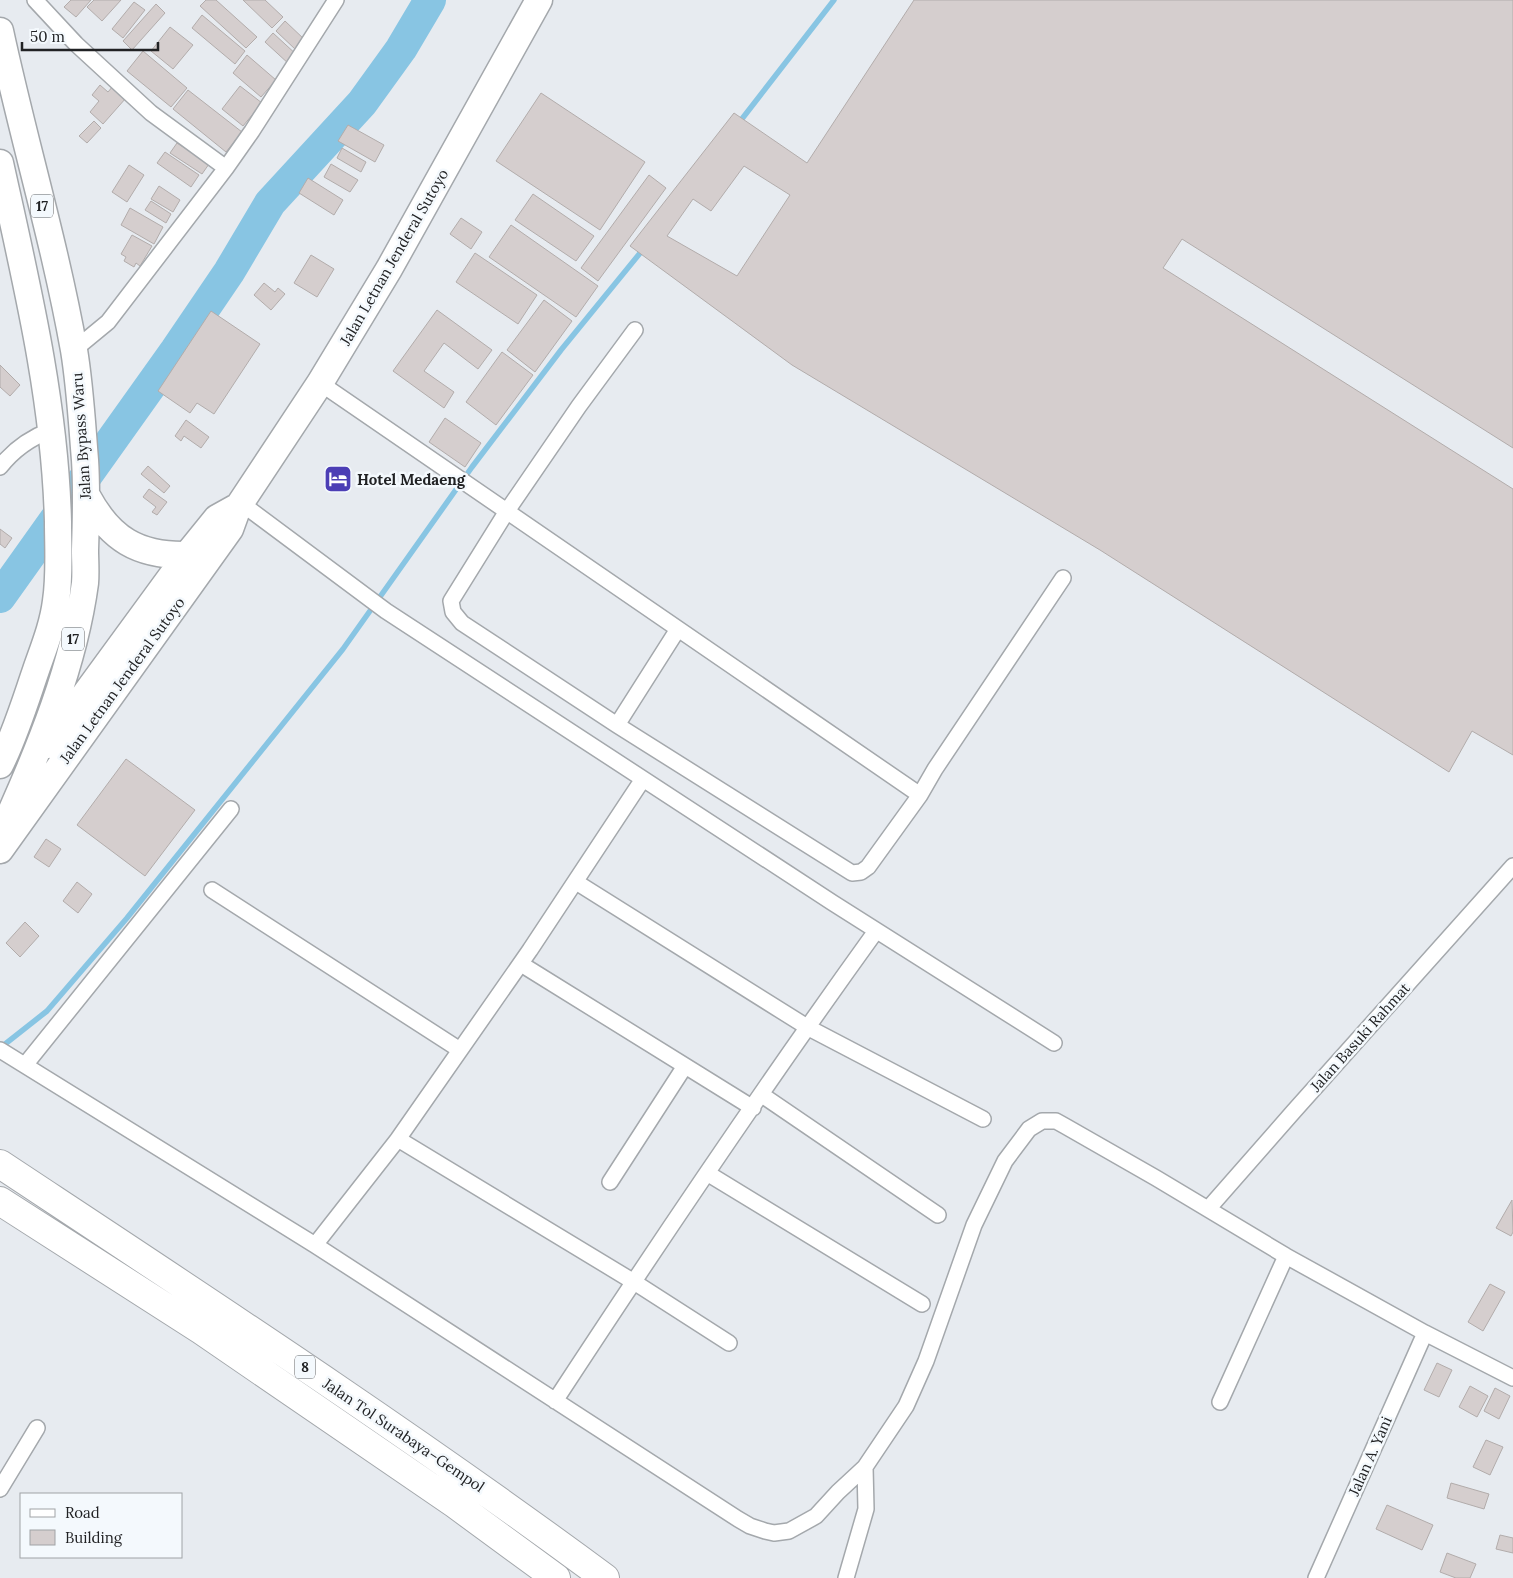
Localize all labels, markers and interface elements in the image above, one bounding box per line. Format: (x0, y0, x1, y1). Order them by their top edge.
scale bar (22, 20, 159, 52)
text: 50 m (30, 27, 65, 46)
street label: Jalan Letnan Jenderal Sutoyo (335, 165, 452, 349)
road number: 17 (31, 195, 53, 218)
street label: Jalan Bypass Waru (67, 372, 95, 501)
hotel icon: Hotel Medaeng (323, 464, 353, 494)
place label: Hotel Medaeng (357, 470, 466, 489)
street label: Jalan Letnan Jenderal Sutoyo (55, 593, 189, 768)
road number: 17 (62, 628, 84, 650)
street label: Jalan Basuki Rahmat (1305, 978, 1414, 1096)
road number: 8 (295, 1355, 315, 1378)
street label: Jalan Tol Surabaya–Gempol (319, 1373, 488, 1496)
street label: Jalan A. Yani (1344, 1413, 1396, 1500)
legend (20, 1493, 182, 1558)
text: Road (65, 1503, 100, 1522)
text: Building (65, 1528, 123, 1547)

